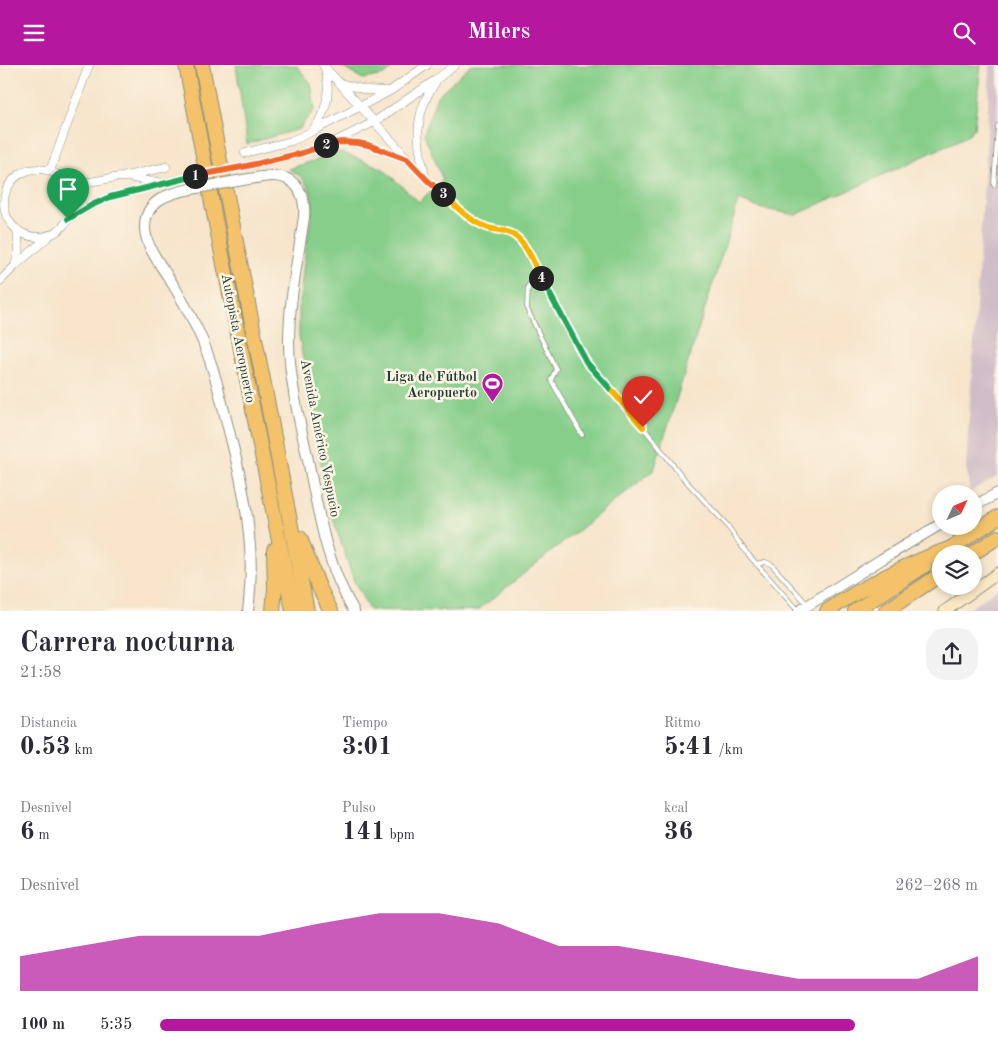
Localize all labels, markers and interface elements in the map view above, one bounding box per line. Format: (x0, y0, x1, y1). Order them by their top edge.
icon: menu (20, 19, 48, 47)
icon: search (950, 19, 978, 47)
text: Milers (468, 21, 530, 43)
pin: 2 (314, 133, 338, 157)
text: 2 (322, 138, 331, 152)
pin: 1 (182, 163, 208, 189)
pin (47, 168, 89, 219)
text: 1 (191, 169, 200, 183)
icon: arrive (54, 175, 82, 203)
pin: 3 (430, 181, 456, 207)
text: 3 (439, 187, 448, 201)
pin: 4 (528, 265, 554, 291)
text: 4 (537, 271, 546, 285)
street label: Autopista Aeropuerto (219, 272, 257, 404)
street label: Avenida Américo Vespucio (298, 358, 342, 518)
place label: Liga de Fútbol Aeropuerto (386, 370, 477, 400)
sports icon: Liga de Fútbol Aeropuerto (481, 372, 505, 403)
pin (622, 376, 664, 427)
icon: check (629, 383, 657, 411)
north arrow (932, 485, 982, 535)
map controls (932, 485, 982, 595)
button: layers (932, 545, 982, 595)
button: share (926, 628, 978, 680)
text: Carrera nocturna (20, 630, 235, 658)
text: 21:58 (20, 665, 62, 681)
text: Distancia (20, 716, 77, 730)
text: Tiempo (342, 716, 388, 730)
text: Ritmo (664, 716, 701, 730)
text: 0.53 (20, 735, 71, 760)
text: 3:01 (342, 735, 393, 760)
text: 5:41 (664, 735, 715, 760)
text: km (71, 743, 93, 757)
text: /km (715, 743, 743, 757)
text: Desnivel (20, 801, 72, 815)
text: Pulso (342, 801, 376, 815)
text: kcal (664, 801, 688, 815)
text: 6 (20, 820, 35, 845)
text: 141 (342, 820, 386, 845)
text: 36 (664, 820, 693, 845)
text: m (35, 828, 50, 842)
text: bpm (386, 828, 415, 842)
text: Desnivel (20, 878, 79, 894)
text: 262–268 m (895, 878, 978, 894)
text: 100 m (20, 1017, 65, 1033)
text: 5:35 (100, 1017, 132, 1033)

